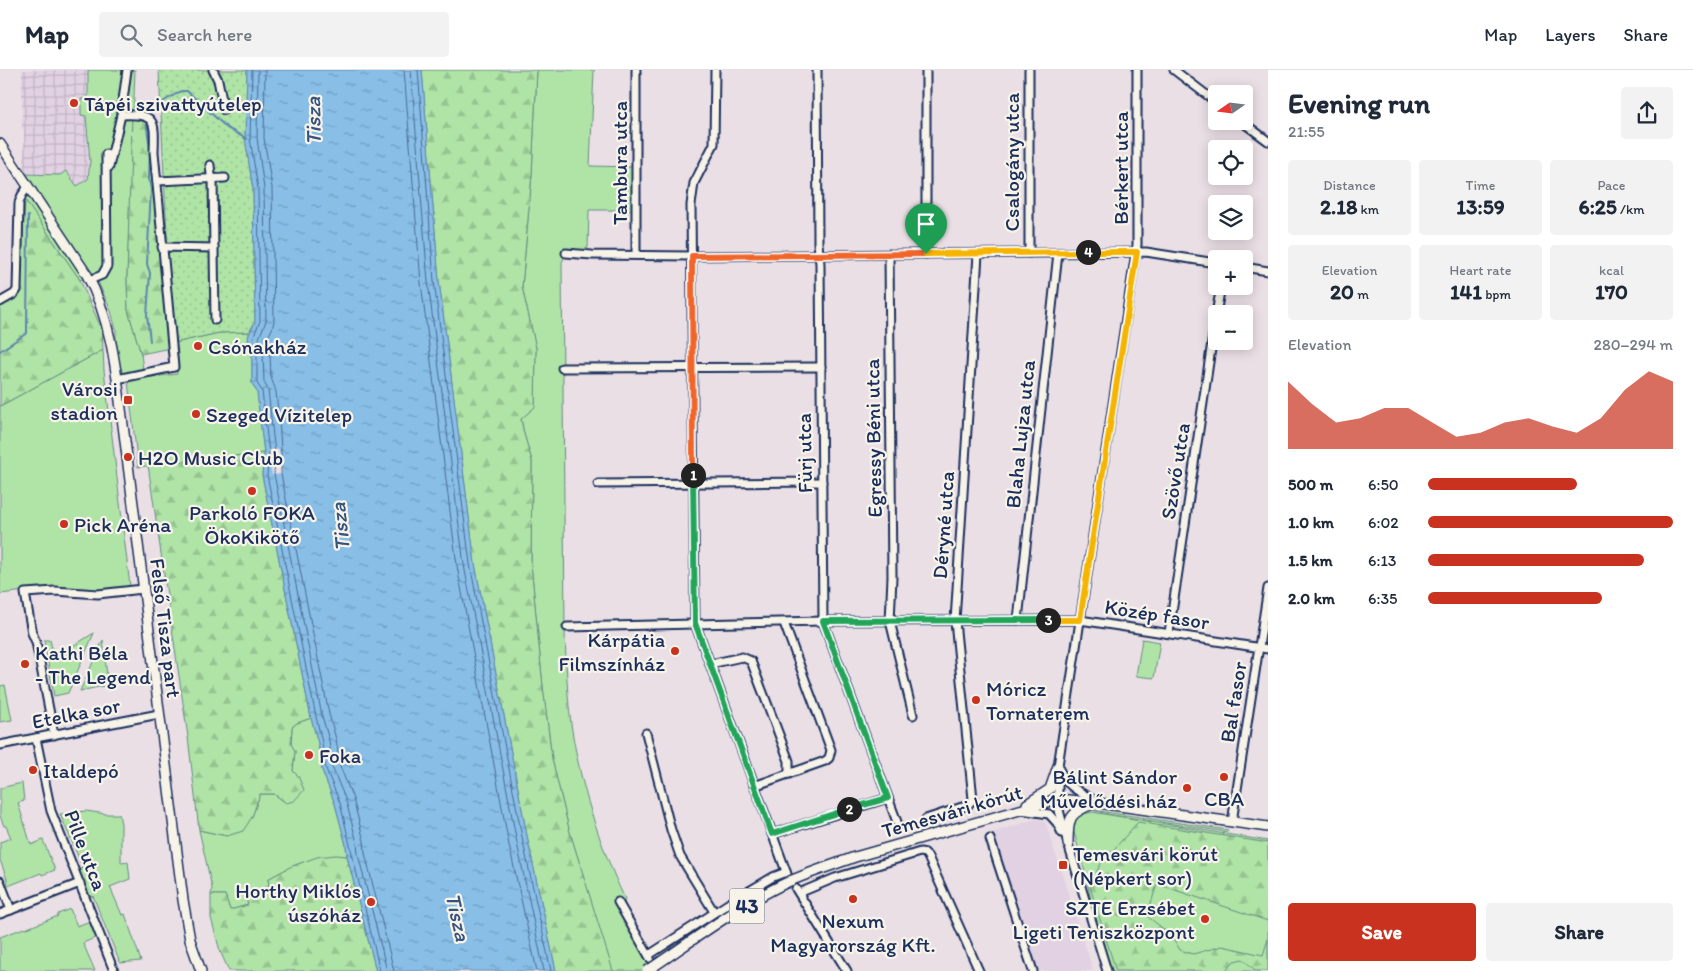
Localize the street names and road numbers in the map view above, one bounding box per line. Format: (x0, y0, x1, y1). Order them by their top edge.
street label: Csalogány utca (999, 92, 1024, 231)
street label: Tambura utca (607, 101, 632, 225)
street label: Bérkert utca (1108, 111, 1133, 225)
street label: Egressy Béni utca (859, 358, 887, 518)
street label: Blaha Lujza utca (1000, 358, 1040, 509)
street label: Fürj utca (791, 413, 817, 493)
street label: Szövő utca (1155, 421, 1195, 521)
street label: Déryné utca (927, 470, 959, 580)
street label: Felső Tisza part (145, 557, 187, 699)
street label: Közép fasor (1103, 593, 1211, 635)
street label: Bal fasor (1214, 659, 1252, 744)
street label: Etelka sor (30, 692, 122, 734)
street label: Temesvári körút (879, 779, 1025, 843)
street label: Pille utca (59, 806, 113, 894)
road number: 43 (730, 888, 764, 924)

